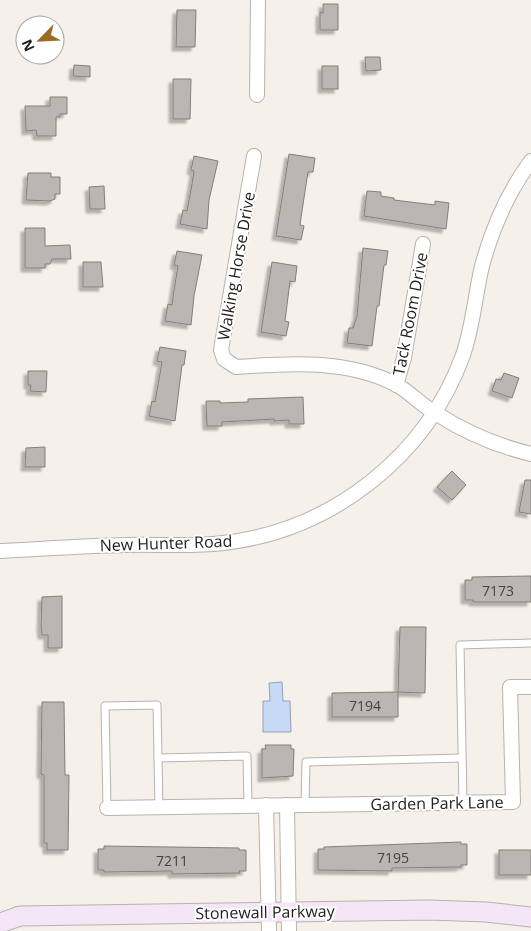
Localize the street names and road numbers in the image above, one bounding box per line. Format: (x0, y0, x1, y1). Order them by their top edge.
street label: Walking Horse Drive (212, 190, 260, 342)
street label: Tack Room Drive (387, 250, 433, 378)
street label: New Hunter Road (99, 530, 233, 556)
street label: Garden Park Lane (370, 791, 504, 815)
street label: Stonewall Parkway (195, 900, 336, 924)

